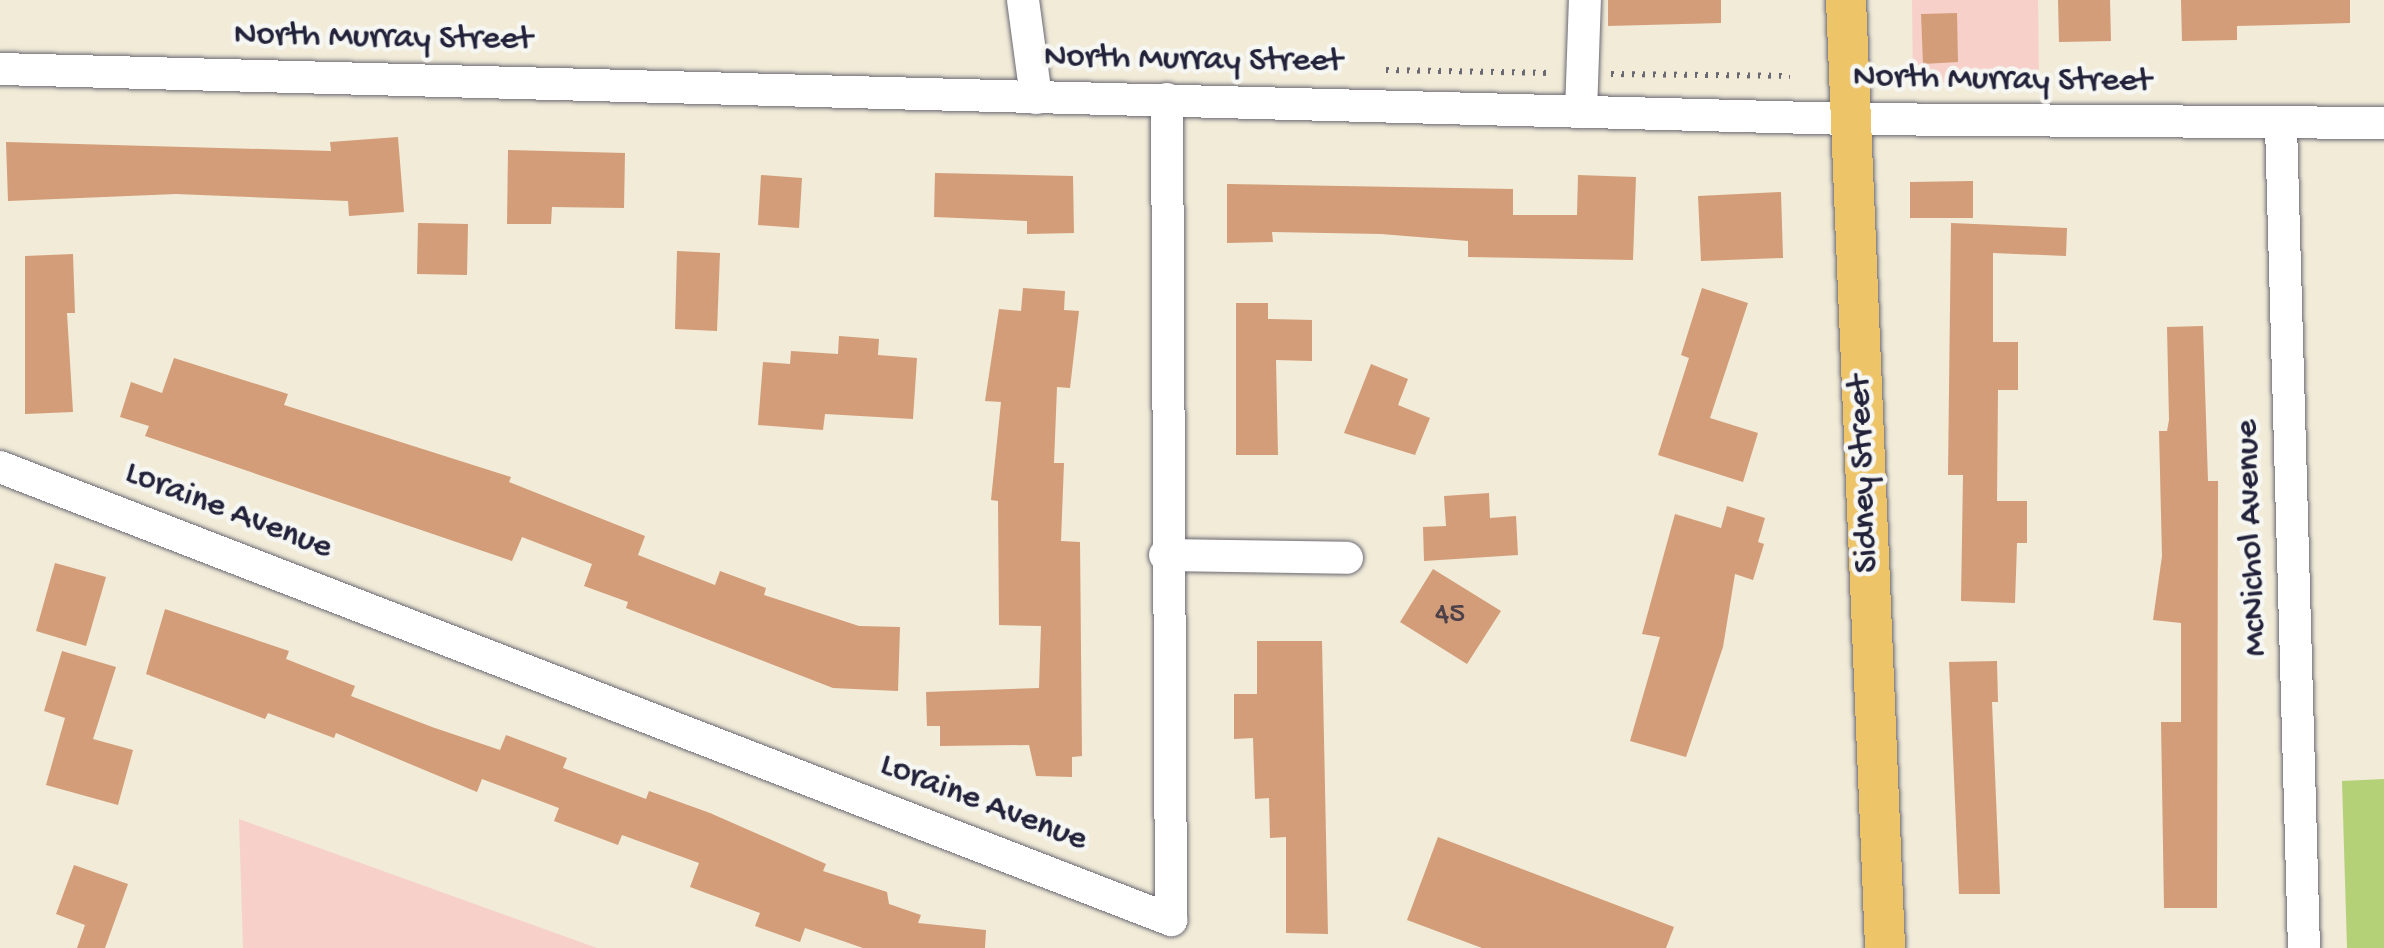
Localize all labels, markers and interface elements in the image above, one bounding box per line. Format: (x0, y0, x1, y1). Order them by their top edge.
street label: North Murray Street (233, 15, 533, 63)
street label: North Murray Street (1043, 37, 1343, 85)
street label: North Murray Street (1852, 57, 2152, 105)
street label: Sidney Street (1841, 374, 1889, 574)
street label: McNichol Avenue (2228, 419, 2278, 657)
street label: Loraine Avenue (118, 453, 338, 571)
house number: 45 (1435, 598, 1465, 634)
street label: Loraine Avenue (873, 745, 1093, 863)

